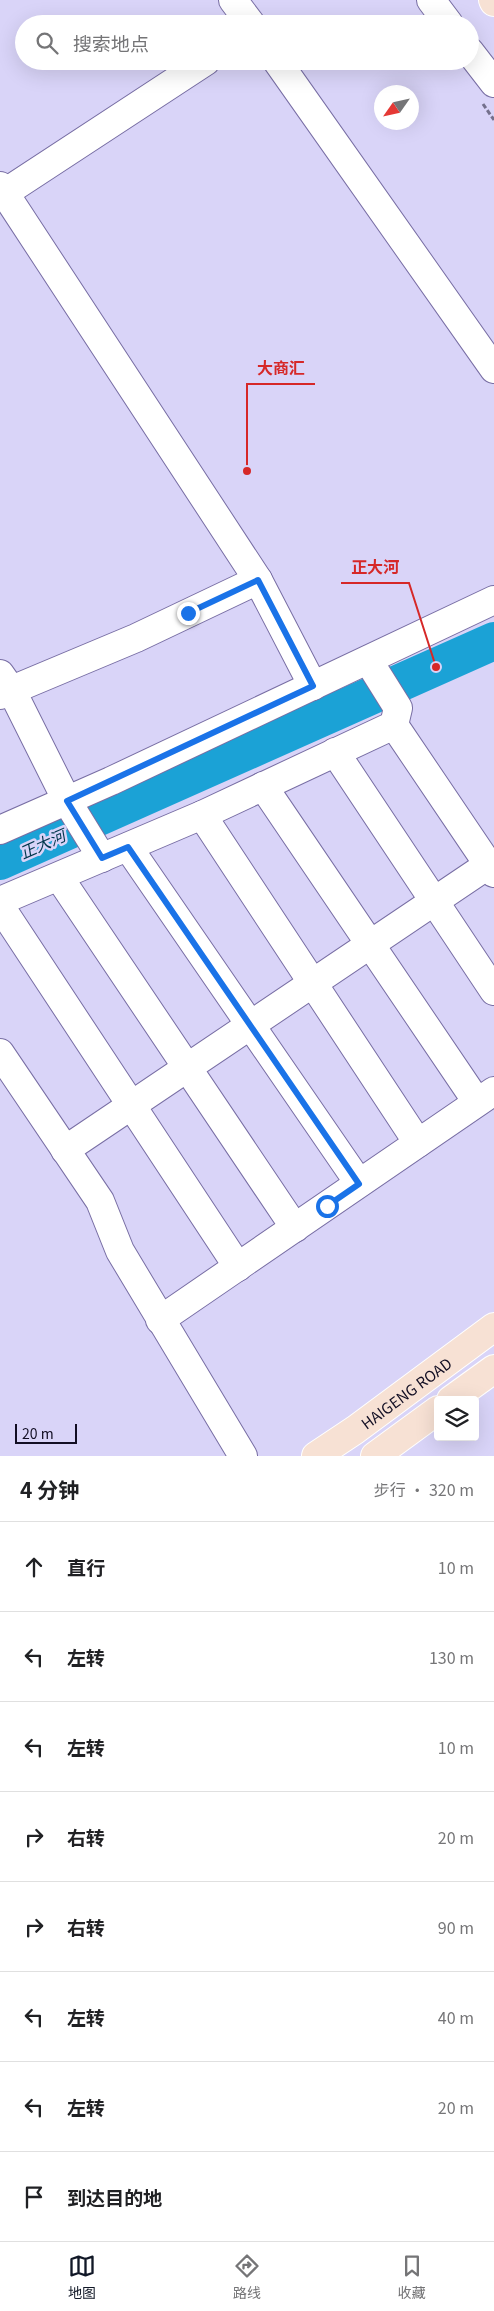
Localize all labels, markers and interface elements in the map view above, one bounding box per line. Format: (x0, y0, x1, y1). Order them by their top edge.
search box (15, 15, 479, 70)
icon: search (33, 29, 61, 57)
text: 搜索地点 (73, 29, 149, 56)
north arrow (374, 85, 419, 130)
callout: 大商汇 (247, 353, 315, 384)
text: 大商汇 (257, 355, 305, 379)
callout: 正大河 (341, 552, 409, 583)
text: 正大河 (351, 554, 399, 578)
route end (177, 602, 200, 625)
water label: 正大河 (15, 821, 72, 864)
route start (316, 1195, 339, 1218)
street label: HAIGENG ROAD (356, 1352, 455, 1433)
map controls (434, 1396, 479, 1441)
button: layers (434, 1396, 479, 1441)
scale bar (15, 1421, 78, 1444)
text: 20 m (22, 1423, 54, 1443)
text: 4 分钟 (20, 1474, 79, 1504)
text: 步行 · 320 m (374, 1477, 474, 1501)
icon: ahead (20, 1553, 48, 1581)
text: 直行 (67, 1553, 105, 1580)
text: 10 m (438, 1555, 474, 1579)
icon: left (20, 1643, 48, 1671)
text: 左转 (67, 1643, 105, 1670)
text: 130 m (429, 1645, 474, 1669)
icon: left (20, 1733, 48, 1761)
text: 左转 (67, 1733, 105, 1760)
text: 10 m (438, 1735, 474, 1759)
icon: right (20, 1823, 48, 1851)
text: 右转 (67, 1823, 105, 1850)
text: 20 m (438, 1825, 474, 1849)
icon: right (20, 1913, 48, 1941)
text: 右转 (67, 1913, 105, 1940)
text: 90 m (438, 1915, 474, 1939)
icon: left (20, 2003, 48, 2031)
text: 左转 (67, 2003, 105, 2030)
text: 40 m (438, 2005, 474, 2029)
icon: left (20, 2093, 48, 2121)
text: 左转 (67, 2093, 105, 2120)
text: 20 m (438, 2095, 474, 2119)
icon: arrive (20, 2183, 48, 2211)
text: 到达目的地 (67, 2183, 162, 2210)
tab: 地图 (68, 2252, 96, 2302)
tab: 路线 (233, 2252, 261, 2302)
tab: 收藏 (398, 2252, 426, 2302)

